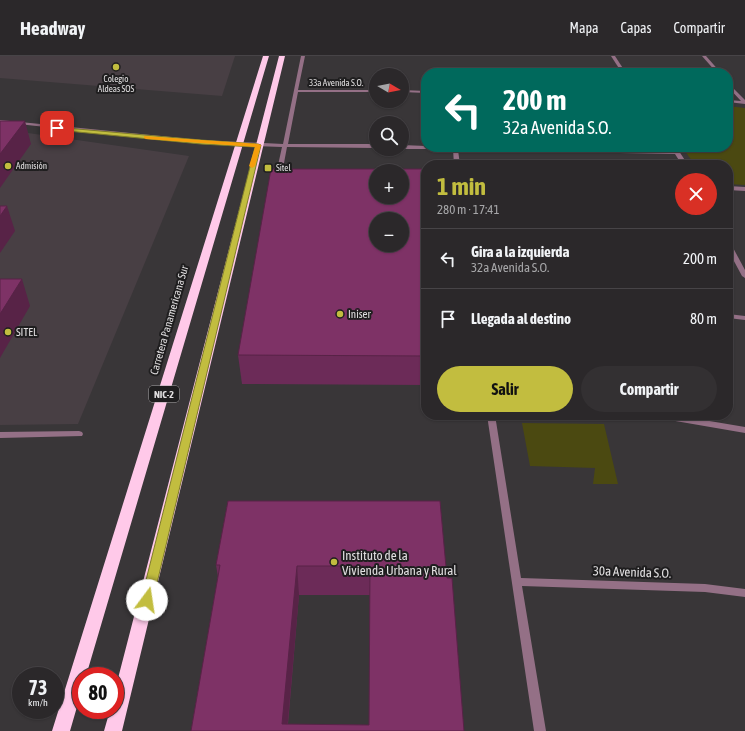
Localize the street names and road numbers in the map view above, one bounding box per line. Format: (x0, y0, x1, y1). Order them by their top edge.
street label: 33a Avenida S.O. (309, 78, 363, 88)
street label: Carretera Panamericana Sur (148, 263, 191, 376)
road number: NIC-2 (149, 386, 179, 402)
street label: 30a Avenida S.O. (593, 563, 671, 581)

